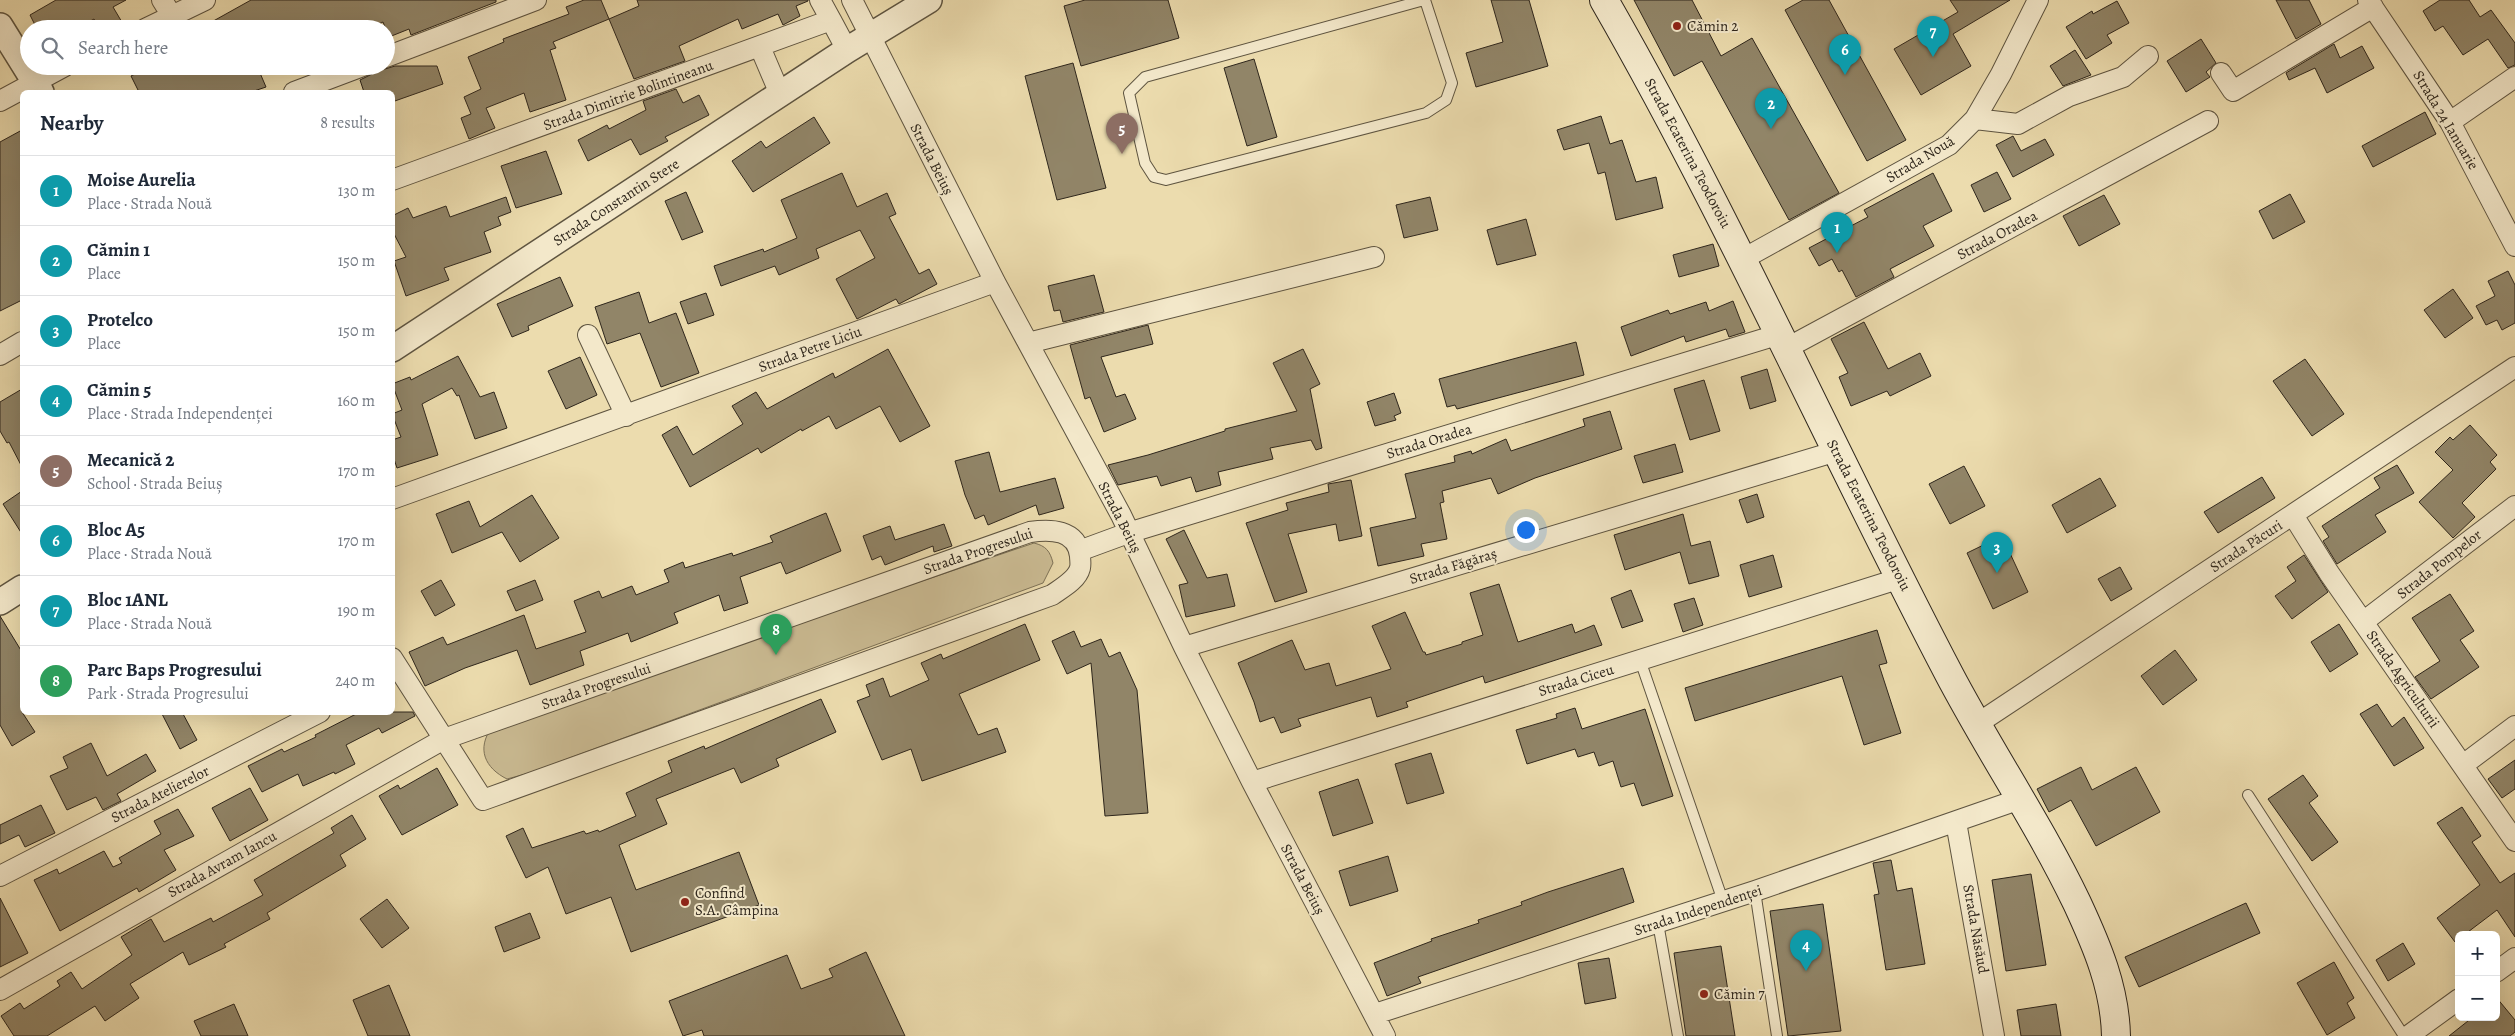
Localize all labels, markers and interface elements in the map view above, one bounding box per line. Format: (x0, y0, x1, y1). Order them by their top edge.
place label: Cămin 2 (1687, 16, 1738, 36)
pin: 7 (1917, 16, 1949, 57)
search box (20, 20, 395, 75)
marker: Cămin 2 (1671, 20, 1683, 32)
icon: search (38, 34, 66, 62)
pin: 6 (1829, 34, 1861, 75)
text: Search here (78, 35, 168, 61)
street label: Strada Dimitrie Bolintineanu (540, 55, 717, 135)
street label: Strada 24 Ianuarie (2408, 67, 2484, 174)
street label: Strada Ecaterina Teodoroiu (1640, 74, 1737, 232)
pin: 2 (1755, 88, 1787, 129)
text: Nearby (40, 109, 103, 137)
text: 8 results (320, 112, 375, 134)
pin: 5 (1106, 113, 1138, 154)
street label: Strada Beiuș (906, 120, 958, 198)
street label: Strada Nouă (1882, 131, 1958, 187)
street label: Strada Constantin Stere (549, 153, 683, 250)
text: Moise Aurelia (87, 167, 196, 193)
text: 1 (53, 180, 59, 202)
text: 130 m (338, 180, 375, 202)
text: Place · Strada Nouă (87, 193, 212, 215)
street label: Strada Oradea (1953, 205, 2041, 265)
pin: 1 (1821, 212, 1853, 253)
text: Cămin 1 (87, 237, 150, 263)
text: 2 (52, 250, 60, 272)
text: 150 m (338, 250, 375, 272)
text: Place (87, 263, 121, 285)
text: Protelco (87, 307, 153, 333)
text: 3 (53, 320, 59, 342)
text: 150 m (338, 320, 375, 342)
street label: Strada Petre Liciu (756, 321, 865, 377)
text: Place (87, 333, 121, 355)
text: Cămin 5 (87, 377, 151, 403)
text: 4 (52, 390, 60, 412)
text: 160 m (337, 390, 375, 412)
text: Place · Strada Independenței (87, 403, 273, 425)
street label: Strada Oradea (1384, 419, 1474, 463)
street label: Strada Ecaterina Teodoroiu (1822, 436, 1916, 595)
text: Mecanică 2 (87, 447, 174, 473)
text: 5 (53, 460, 59, 482)
text: 170 m (338, 460, 375, 482)
text: School · Strada Beiuș (87, 473, 222, 495)
street label: Strada Beiuș (1094, 478, 1146, 556)
street label: Strada Păcuri (2206, 515, 2286, 577)
text: Bloc A5 (87, 517, 145, 543)
your location (1513, 517, 1539, 543)
street label: Strada Progresului (921, 523, 1035, 579)
street label: Strada Pompelor (2392, 524, 2486, 603)
text: 6 (52, 530, 60, 552)
text: 170 m (338, 530, 375, 552)
pin: 3 (1981, 532, 2013, 573)
text: Place · Strada Nouă (87, 543, 212, 565)
street label: Strada Făgăraș (1407, 543, 1499, 589)
text: Bloc 1ANL (87, 587, 168, 613)
text: 7 (53, 600, 59, 622)
text: 190 m (337, 600, 375, 622)
text: Place · Strada Nouă (87, 613, 212, 635)
pin: 8 (760, 614, 792, 655)
street label: Strada Agriculturii (2362, 626, 2444, 732)
text: Parc Baps Progresului (87, 657, 262, 683)
street label: Strada Progresului (539, 658, 653, 714)
street label: Strada Ciceu (1536, 659, 1617, 701)
text: 8 (52, 670, 60, 692)
text: 240 m (335, 670, 375, 692)
text: Park · Strada Progresului (87, 683, 249, 705)
street label: Strada Atelierelor (107, 761, 213, 827)
street label: Strada Avram Iancu (164, 825, 281, 902)
street label: Strada Beiuș (1276, 840, 1330, 918)
street label: Strada Independenței (1631, 880, 1765, 940)
place label: Confind S.A. Câmpina (695, 883, 779, 920)
street label: Strada Năsăud (1958, 883, 1994, 976)
marker: Confind S.A. Câmpina (679, 896, 691, 908)
pin: 4 (1790, 930, 1822, 971)
map controls (2455, 931, 2500, 1021)
button: + (2455, 931, 2500, 976)
button: − (2455, 976, 2500, 1021)
place label: Cămin 7 (1714, 984, 1765, 1004)
marker: Cămin 7 (1698, 988, 1710, 1000)

